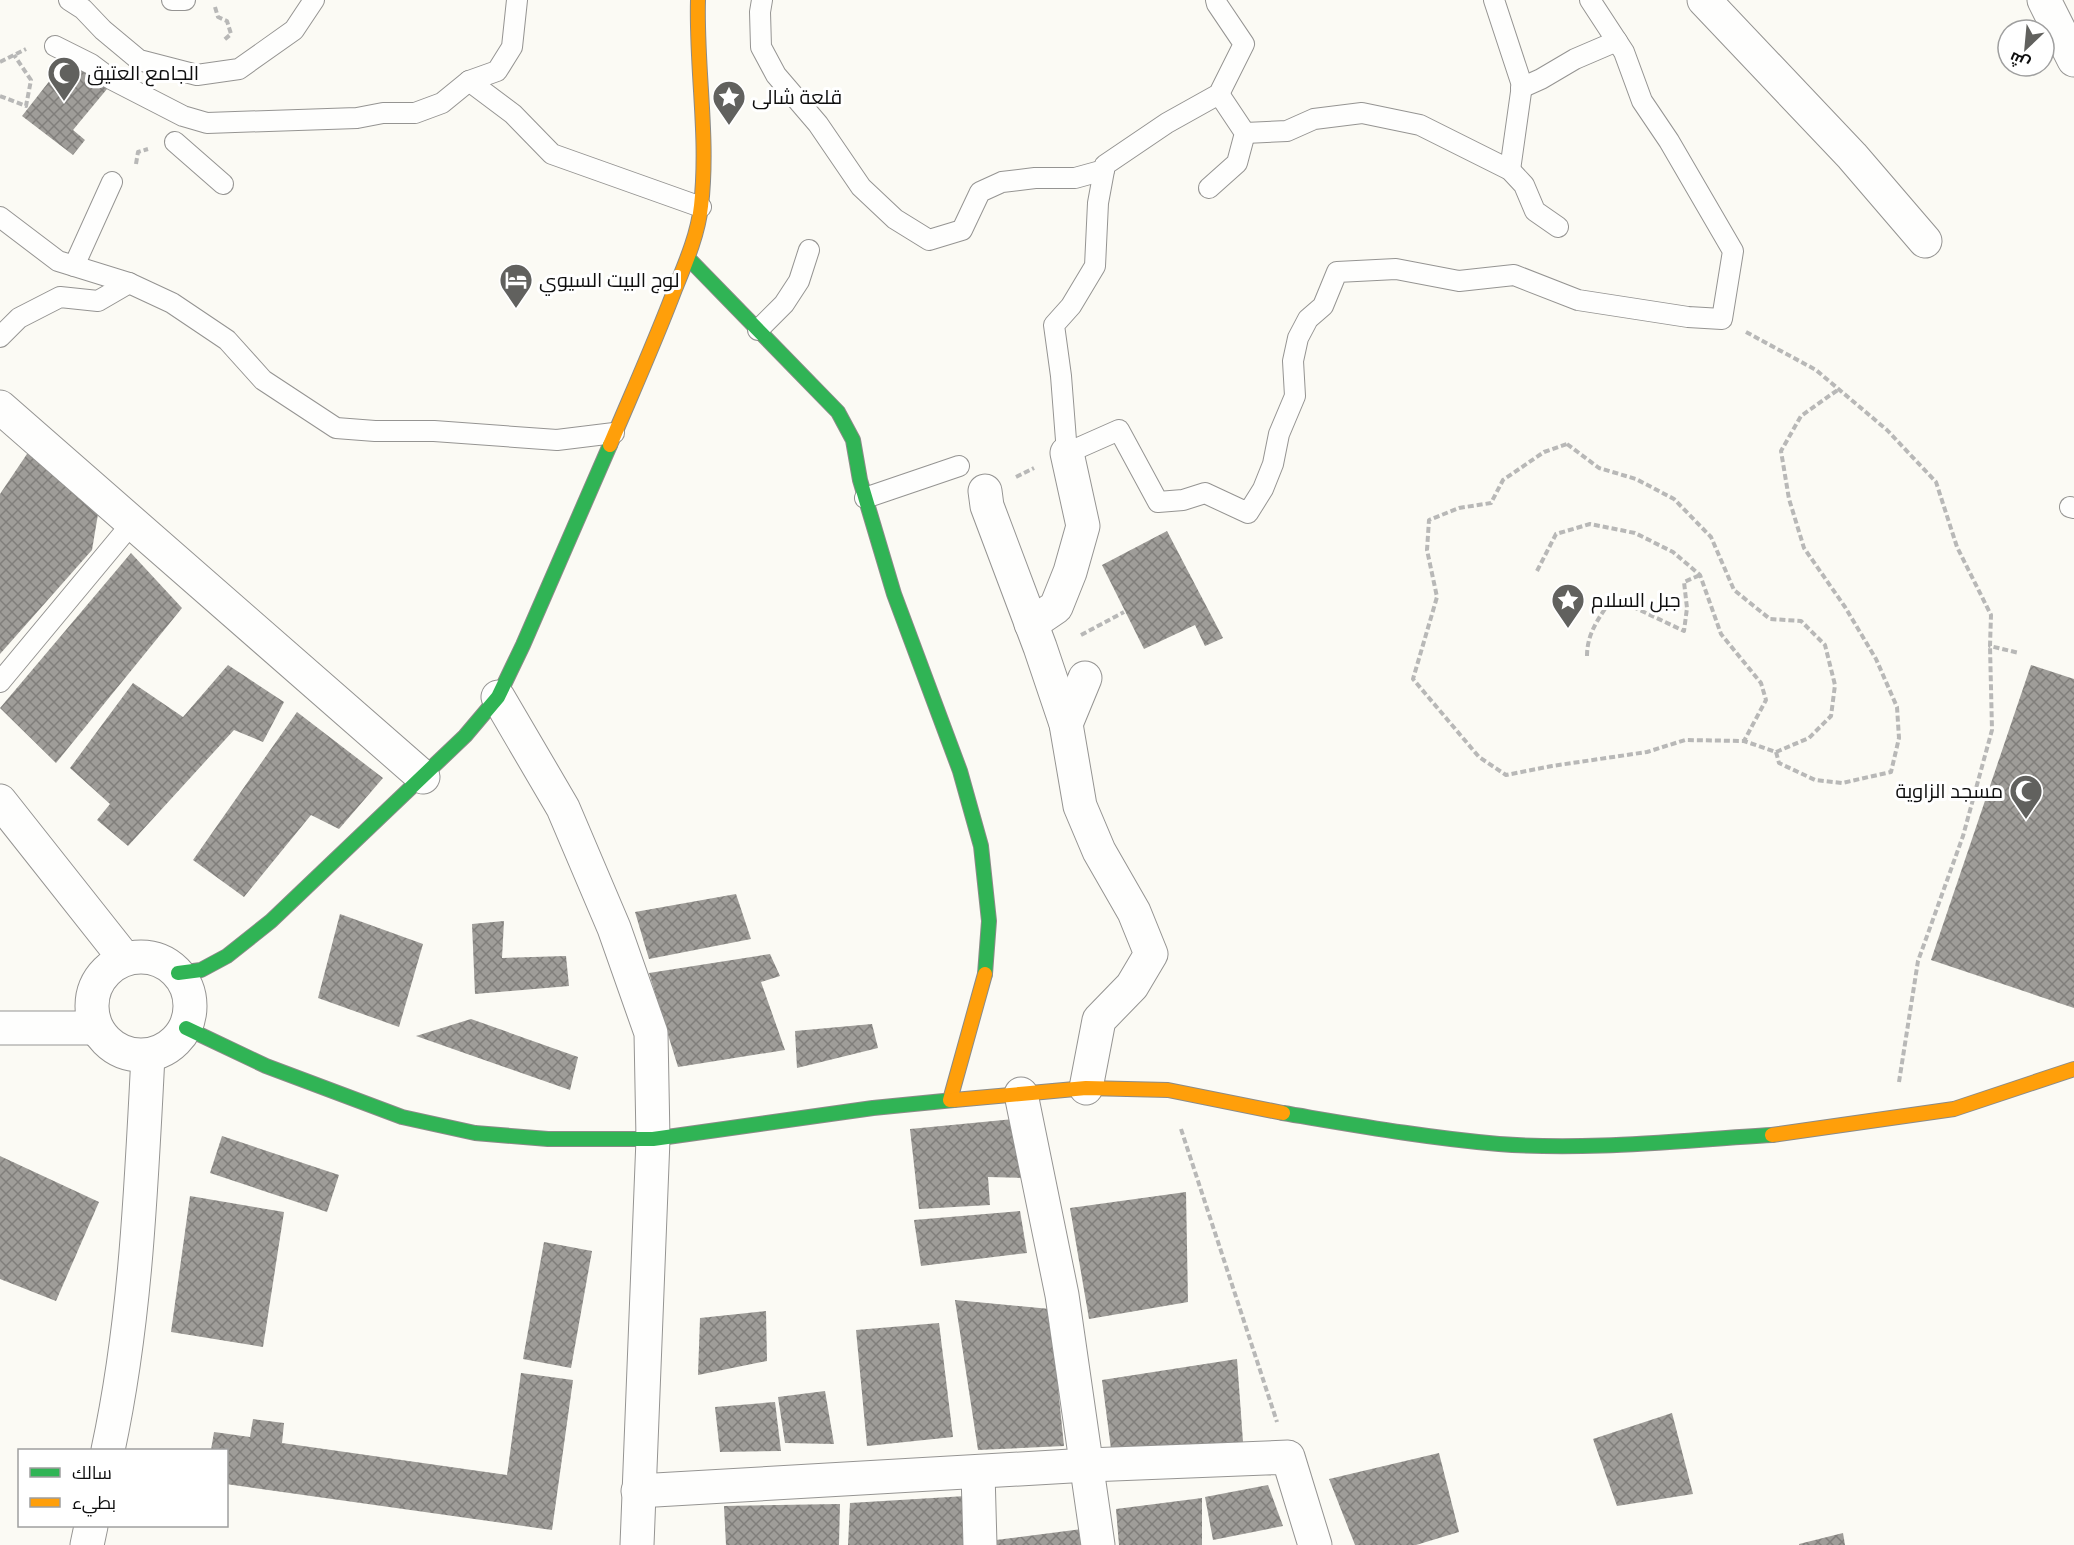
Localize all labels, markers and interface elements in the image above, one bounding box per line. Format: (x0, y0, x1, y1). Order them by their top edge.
north arrow (1996, 18, 2056, 78)
text: ش (2005, 47, 2033, 76)
mosque icon: الجامع العتيق (46, 55, 82, 102)
place label: الجامع العتيق (87, 59, 199, 87)
place icon: قلعة شالى (711, 79, 747, 126)
place label: قلعة شالى (752, 83, 842, 111)
hotel icon: لوج البيت السيوي (498, 262, 534, 309)
place label: لوج البيت السيوي (539, 266, 679, 296)
place icon: جبل السلام (1550, 582, 1586, 629)
place label: جبل السلام (1591, 586, 1681, 614)
mosque icon: مسجد الزاوية (2008, 773, 2044, 820)
place label: مسجد الزاوية (1895, 777, 2003, 805)
legend (18, 1449, 228, 1527)
text: سالك (72, 1460, 112, 1485)
text: بطيء (72, 1490, 116, 1517)

